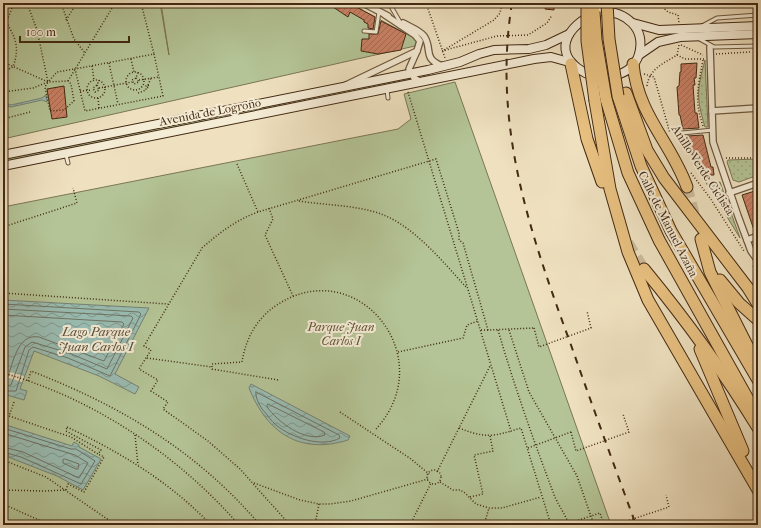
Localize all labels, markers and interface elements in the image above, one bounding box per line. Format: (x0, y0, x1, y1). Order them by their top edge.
scale bar (20, 18, 129, 44)
text: 100 m (26, 25, 56, 39)
street label: Avenida de Logroño (157, 95, 262, 129)
street label: Anillo Verde Ciclista (668, 122, 738, 218)
street label: Calle de Manuel Azaña (635, 169, 701, 280)
park label: Parque Juan Carlos I (307, 320, 375, 348)
water label: Lago Parque Juan Carlos I (59, 324, 135, 354)

